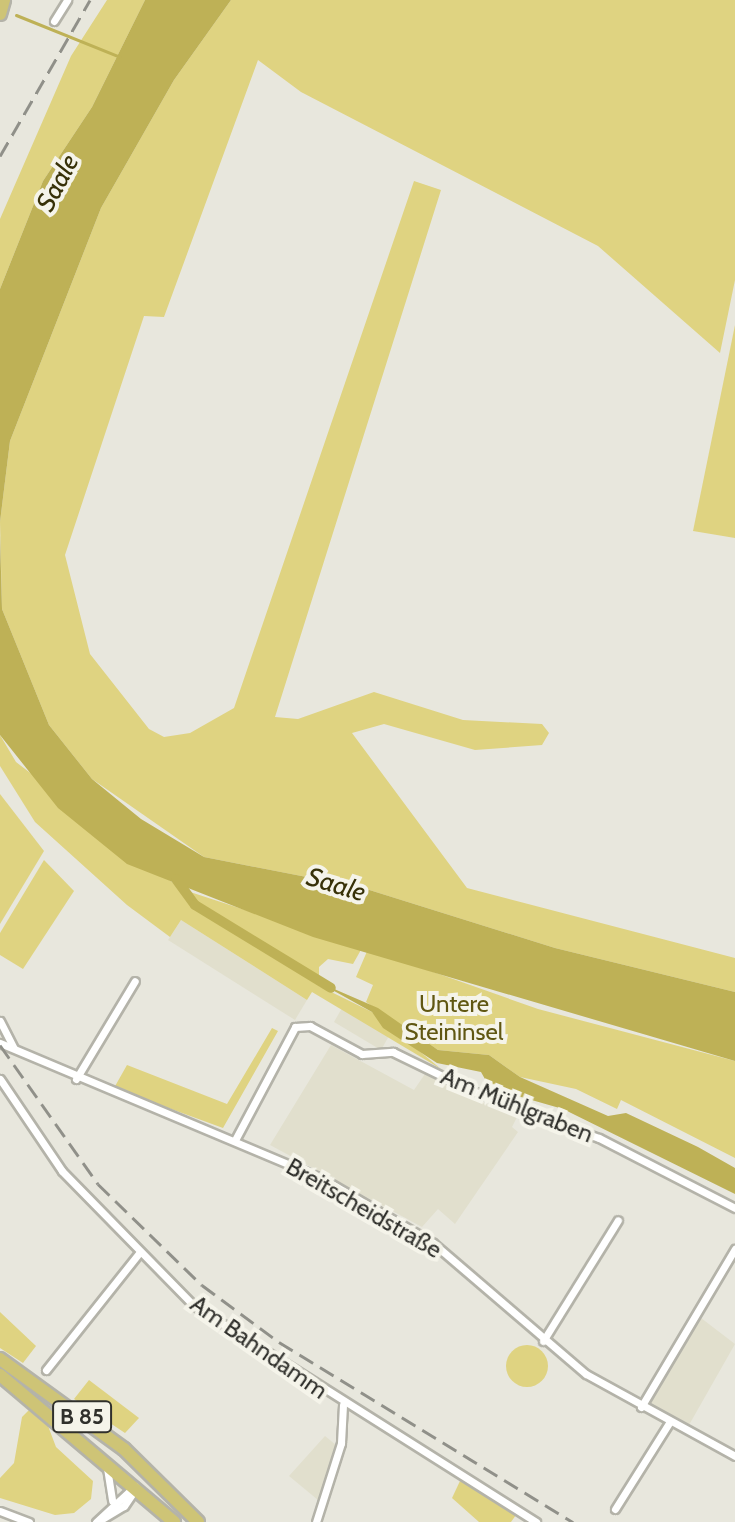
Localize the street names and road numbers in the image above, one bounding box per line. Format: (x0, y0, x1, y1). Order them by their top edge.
street label: Am Mühlgraben (437, 1061, 597, 1149)
street label: Breitscheidstraße (281, 1152, 447, 1264)
street label: Am Bahndamm (185, 1289, 333, 1405)
road number: B 85 (52, 1399, 112, 1435)

